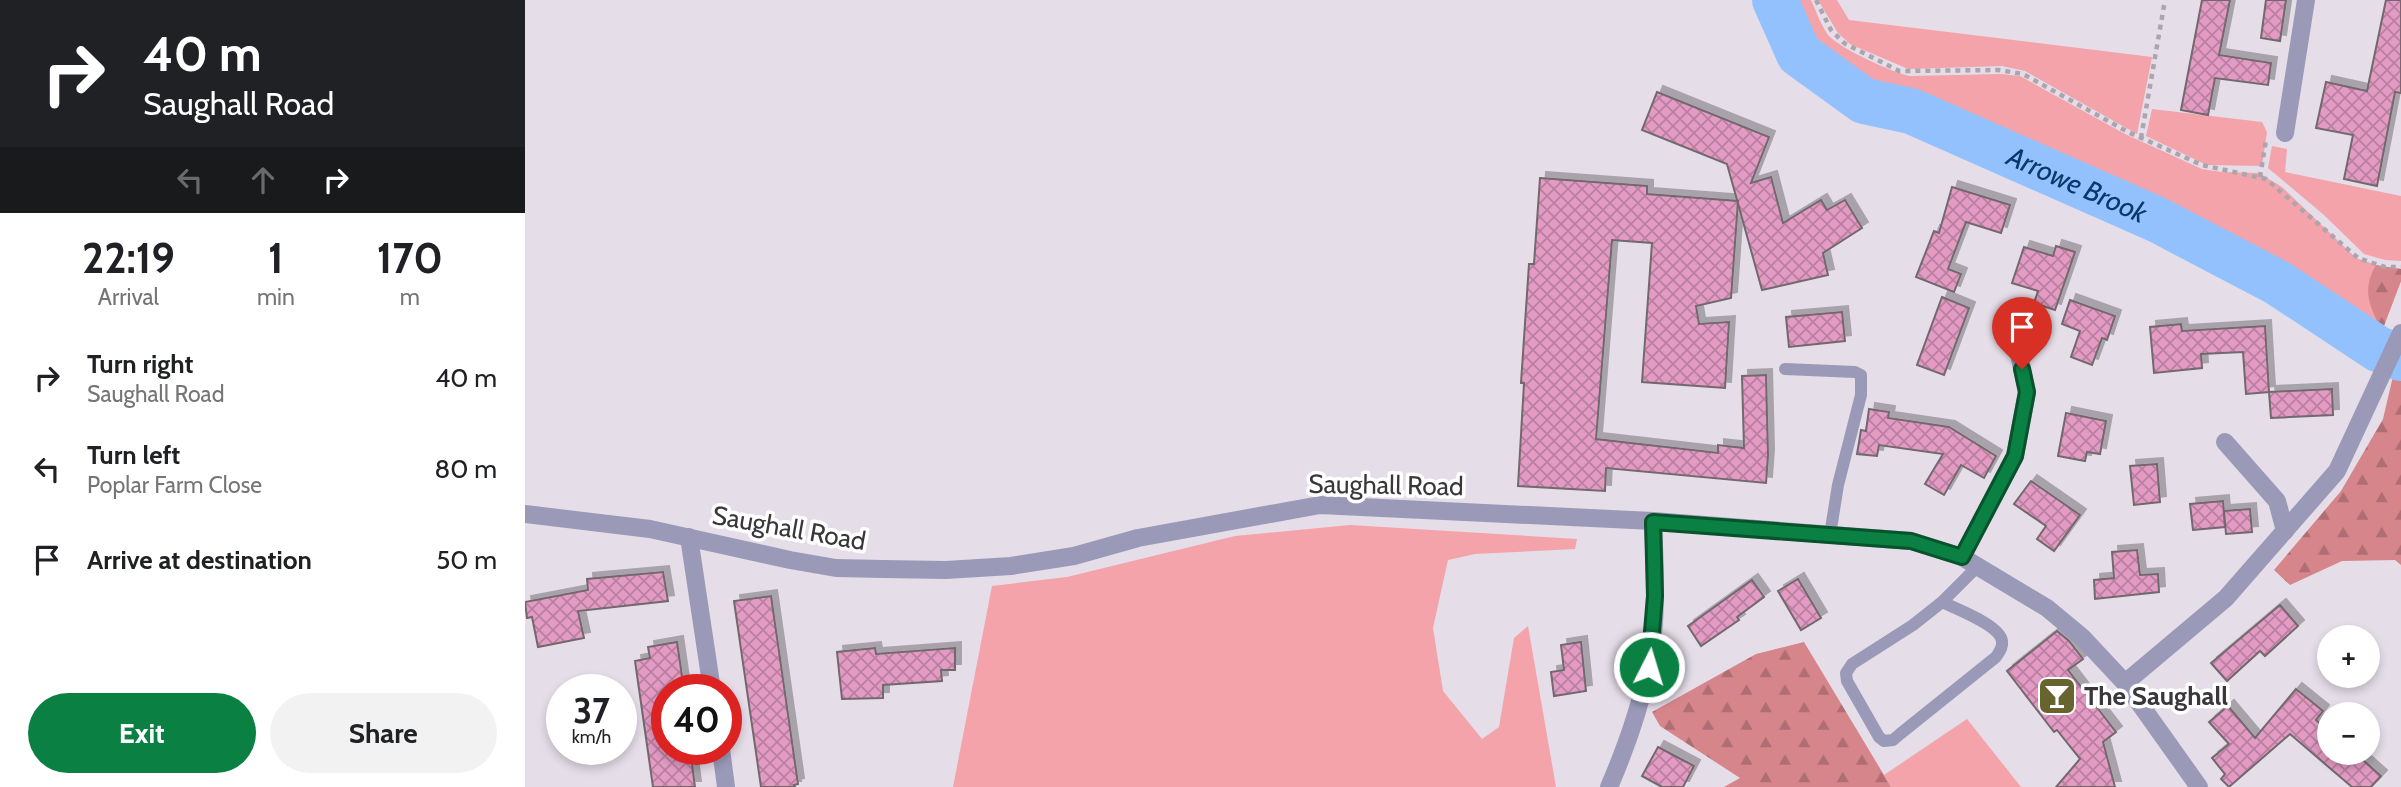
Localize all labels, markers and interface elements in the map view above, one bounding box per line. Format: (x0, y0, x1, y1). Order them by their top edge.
text: 40 m (143, 24, 262, 83)
icon: right (28, 28, 119, 119)
text: Saughall Road (143, 84, 334, 123)
water label: Arrowe Brook (2000, 138, 2153, 230)
icon: left (171, 161, 209, 199)
icon: ahead (244, 161, 282, 199)
icon: right (317, 161, 355, 199)
text: 22:19 (82, 232, 175, 284)
text: 1 (268, 232, 284, 284)
text: 170 (377, 232, 443, 284)
text: Arrival (98, 283, 159, 311)
text: min (257, 283, 295, 311)
text: m (400, 283, 420, 311)
pin (1992, 297, 2052, 369)
icon: arrive (2003, 308, 2041, 346)
text: Turn right (87, 348, 193, 380)
icon: right (28, 359, 66, 397)
text: 40 m (435, 362, 497, 394)
text: Saughall Road (87, 380, 224, 408)
text: Turn left (87, 439, 180, 471)
icon: left (28, 450, 66, 488)
text: 80 m (434, 453, 497, 485)
street label: Saughall Road (1308, 468, 1464, 502)
text: Poplar Farm Close (87, 471, 262, 499)
street label: Saughall Road (710, 499, 868, 557)
icon: arrive (28, 541, 66, 579)
text: Arrive at destination (87, 544, 312, 576)
text: 50 m (436, 544, 497, 576)
map controls (2317, 625, 2380, 765)
button: + (2317, 625, 2380, 688)
position arrow (1612, 630, 1686, 704)
speed limit sign: 40 (651, 674, 742, 765)
bar icon: The Saughall (2036, 675, 2078, 717)
place label: The Saughall (2084, 680, 2228, 712)
text: 37 (573, 689, 610, 732)
button: Exit (28, 693, 256, 773)
button: Share (270, 693, 497, 773)
button: − (2317, 702, 2380, 765)
text: km/h (572, 726, 611, 748)

